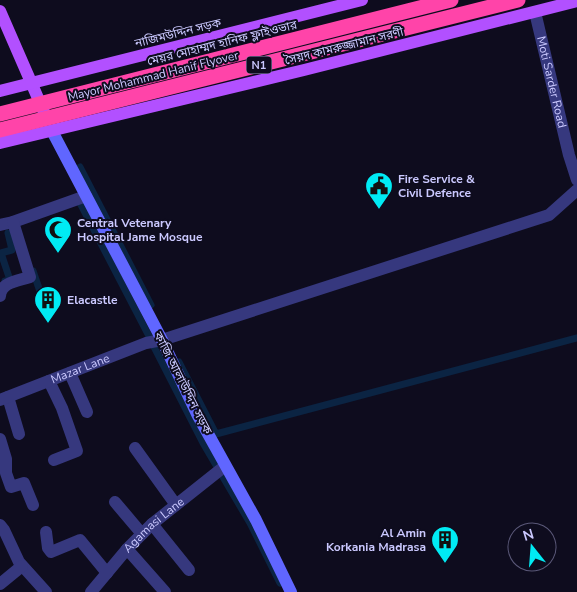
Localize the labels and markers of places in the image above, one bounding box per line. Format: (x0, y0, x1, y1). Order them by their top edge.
public building icon: Fire Service & Civil Defence (364, 171, 394, 210)
place label: Fire Service & Civil Defence (398, 171, 475, 201)
mosque icon: Central Vetenary Hospital Jame Mosque (43, 215, 73, 254)
place label: Central Vetenary Hospital Jame Mosque (77, 215, 203, 245)
building icon: Elacastle (33, 285, 63, 324)
place label: Elacastle (67, 292, 118, 308)
place label: Al Amin Korkania Madrasa (326, 525, 426, 555)
building icon: Al Amin Korkania Madrasa (430, 525, 460, 564)

